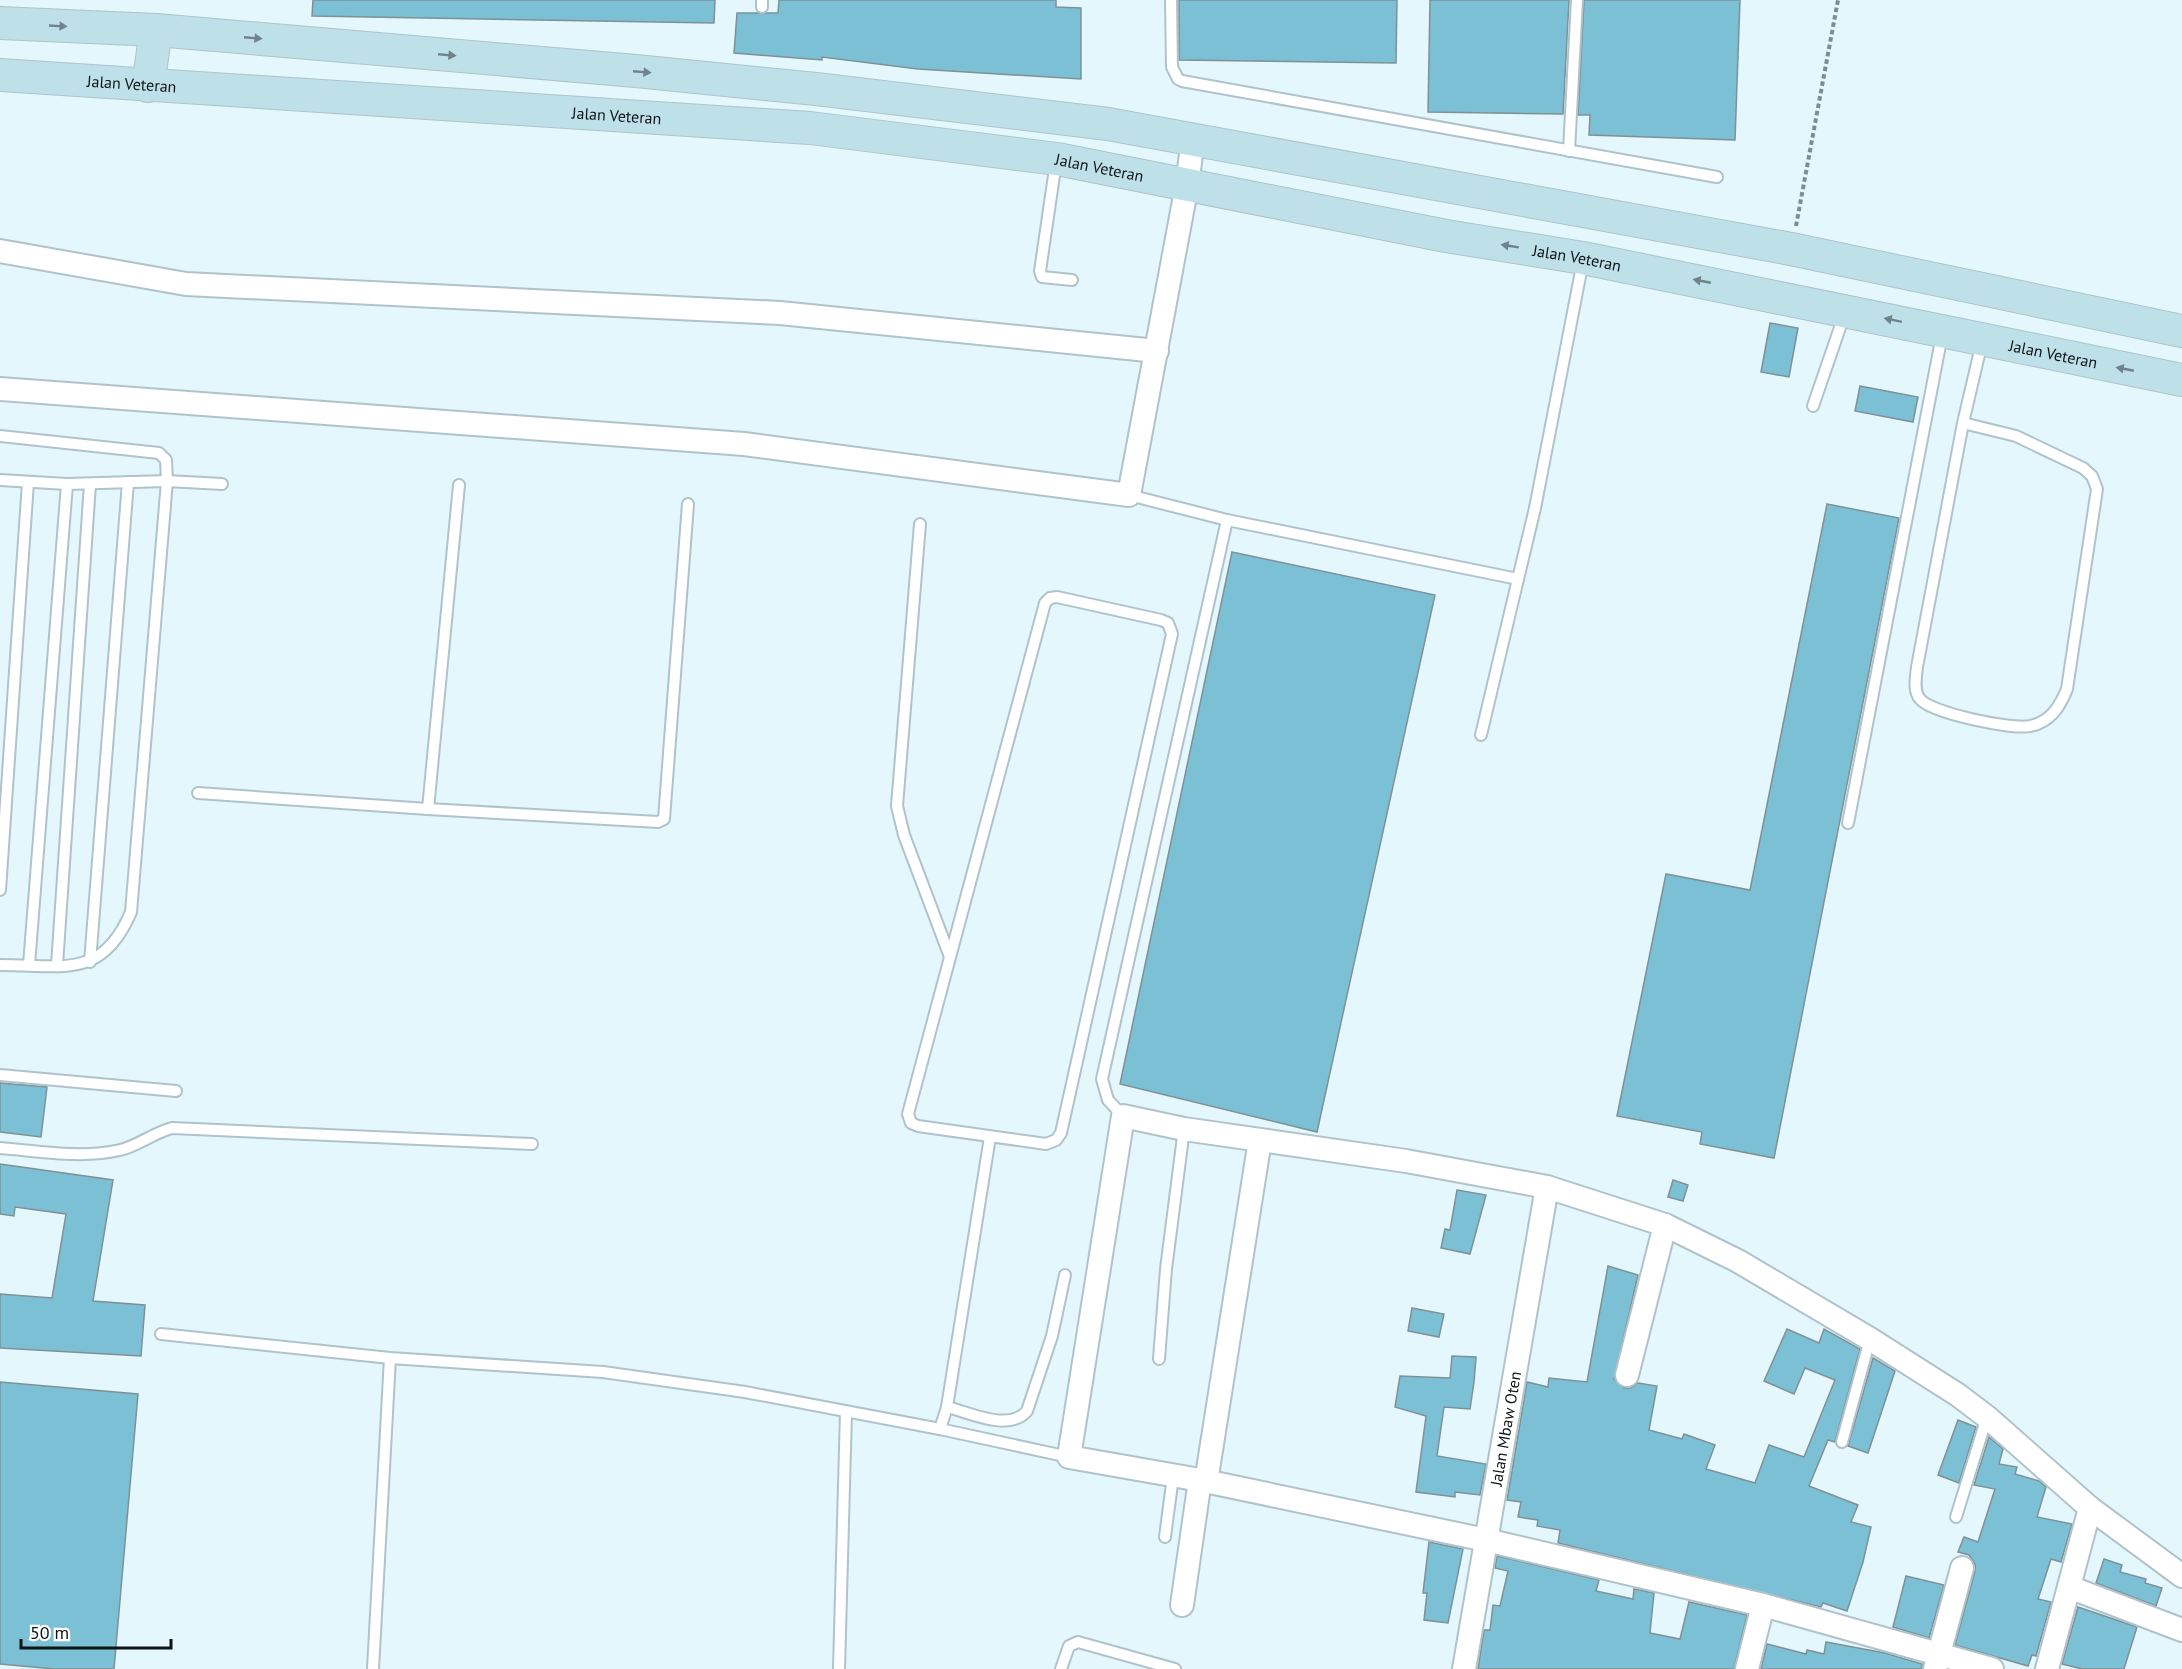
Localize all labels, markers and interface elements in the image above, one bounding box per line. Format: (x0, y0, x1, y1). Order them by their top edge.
one-way arrow (49, 21, 68, 30)
one-way arrow (244, 34, 263, 43)
one-way arrow (438, 50, 457, 60)
one-way arrow (632, 67, 651, 77)
street label: Jalan Veteran (85, 71, 177, 97)
street label: Jalan Veteran (570, 102, 662, 128)
street label: Jalan Veteran (1053, 149, 1145, 186)
street label: Jalan Veteran (1530, 240, 1623, 276)
one-way arrow (1500, 241, 1519, 250)
one-way arrow (1692, 276, 1711, 285)
one-way arrow (1883, 315, 1902, 324)
street label: Jalan Veteran (2006, 335, 2099, 373)
one-way arrow (2115, 364, 2134, 373)
street label: Jalan Mbaw Oten (1486, 1370, 1525, 1489)
scale bar (21, 1612, 171, 1650)
text: 50 m (30, 1621, 69, 1644)

